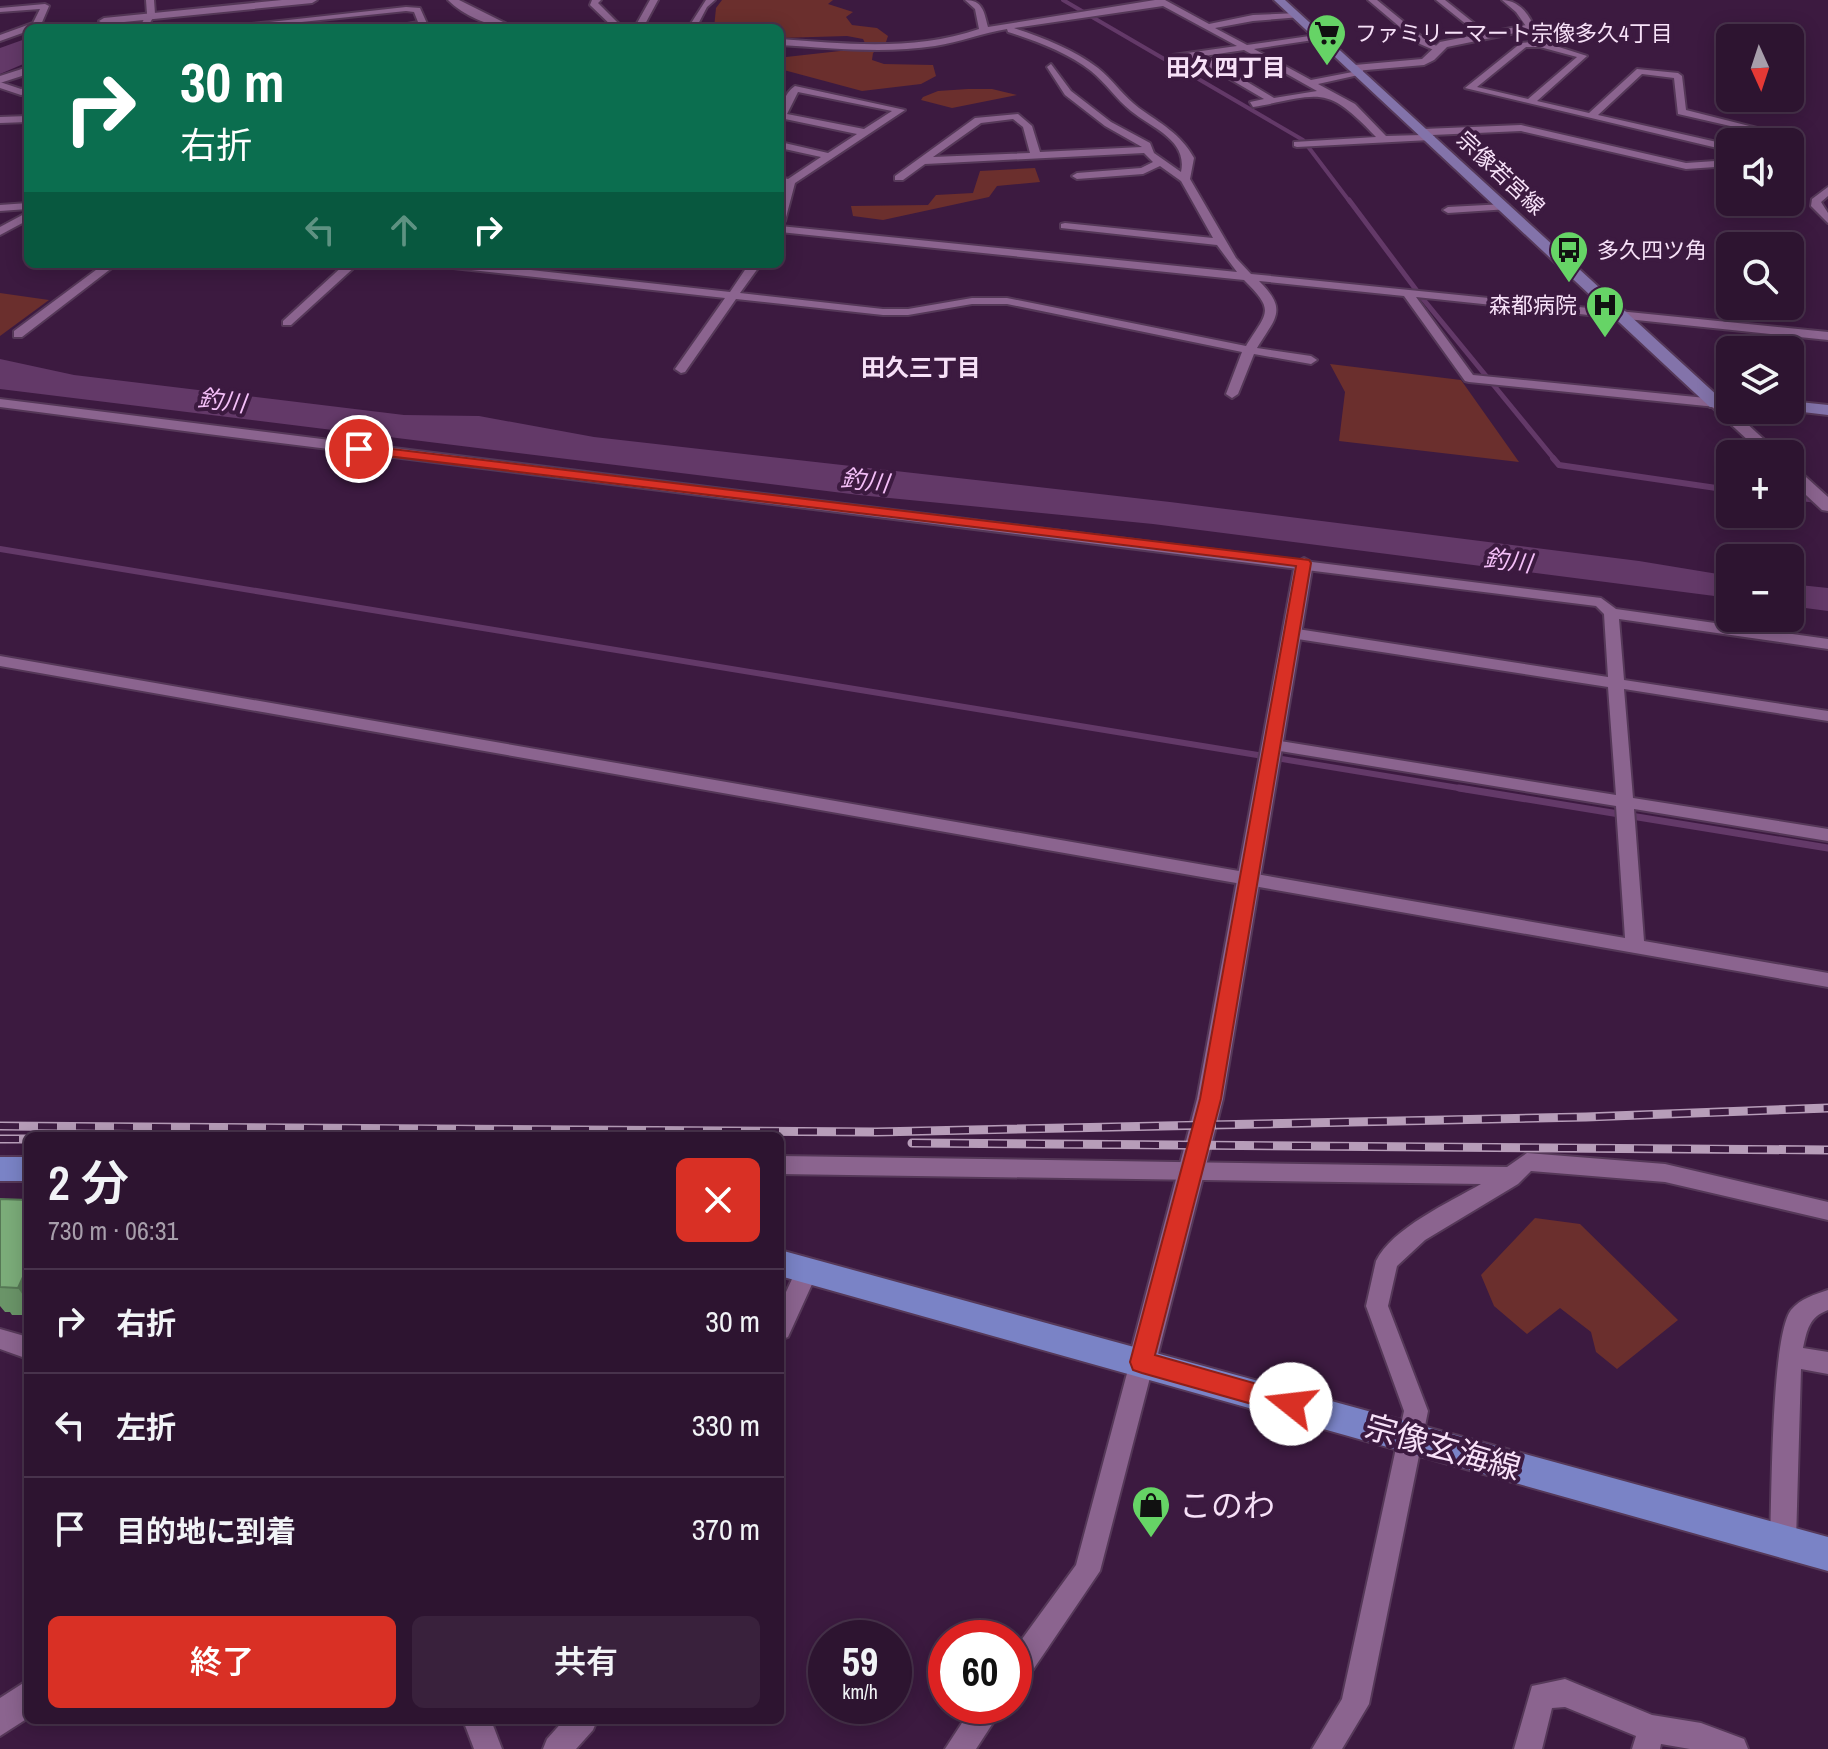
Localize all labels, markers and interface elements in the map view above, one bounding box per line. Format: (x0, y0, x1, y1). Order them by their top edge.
supermarket icon: ファミリーマート宗像多久4丁目 (1306, 12, 1348, 67)
place label: ファミリーマート宗像多久4丁目 (1355, 18, 1673, 48)
north arrow (1716, 24, 1804, 112)
map controls (1716, 24, 1804, 632)
text: 30 m (180, 44, 285, 119)
district label: 田久四丁目 (1166, 51, 1286, 83)
icon: right (48, 56, 152, 160)
text: 右折 (180, 121, 252, 169)
street label: 宗像若宮線 (1451, 125, 1551, 221)
button: sound (1716, 128, 1804, 216)
icon: left (298, 208, 342, 252)
icon: ahead (382, 208, 426, 252)
icon: right (466, 208, 510, 252)
bus stop icon: 多久四ツ角 (1548, 229, 1590, 284)
button: search (1716, 232, 1804, 320)
place label: 多久四ツ角 (1597, 235, 1707, 265)
hospital icon: 森都病院 (1584, 284, 1626, 339)
place label: 森都病院 (1489, 290, 1577, 320)
button: layers (1716, 336, 1804, 424)
district label: 田久三丁目 (861, 351, 981, 383)
water label: 釣川 (196, 381, 251, 419)
pin (325, 415, 393, 483)
icon: arrive (337, 427, 381, 471)
button: + (1716, 440, 1804, 528)
water label: 釣川 (839, 461, 894, 499)
water label: 釣川 (1482, 541, 1537, 579)
button: − (1716, 544, 1804, 632)
text: 2 分 (48, 1150, 129, 1215)
button: close (676, 1158, 760, 1242)
text: 730 m · 06:31 (48, 1213, 178, 1248)
icon: right (48, 1299, 92, 1343)
text: 30 m (705, 1301, 760, 1341)
text: 右折 (116, 1303, 176, 1343)
position arrow (1249, 1362, 1333, 1446)
icon: left (48, 1403, 92, 1447)
street label: 宗像玄海線 (1360, 1404, 1526, 1490)
text: 330 m (692, 1405, 760, 1445)
text: 左折 (116, 1407, 176, 1447)
shop icon: このわ (1130, 1484, 1172, 1539)
place label: このわ (1179, 1484, 1275, 1527)
icon: arrive (48, 1507, 92, 1551)
text: 370 m (692, 1509, 760, 1549)
text: 目的地に到着 (116, 1511, 296, 1551)
button: 終了 (48, 1616, 396, 1708)
button: 共有 (412, 1616, 760, 1708)
speed limit sign: 60 (928, 1620, 1032, 1724)
text: 59 (842, 1635, 878, 1688)
text: km/h (842, 1678, 878, 1705)

